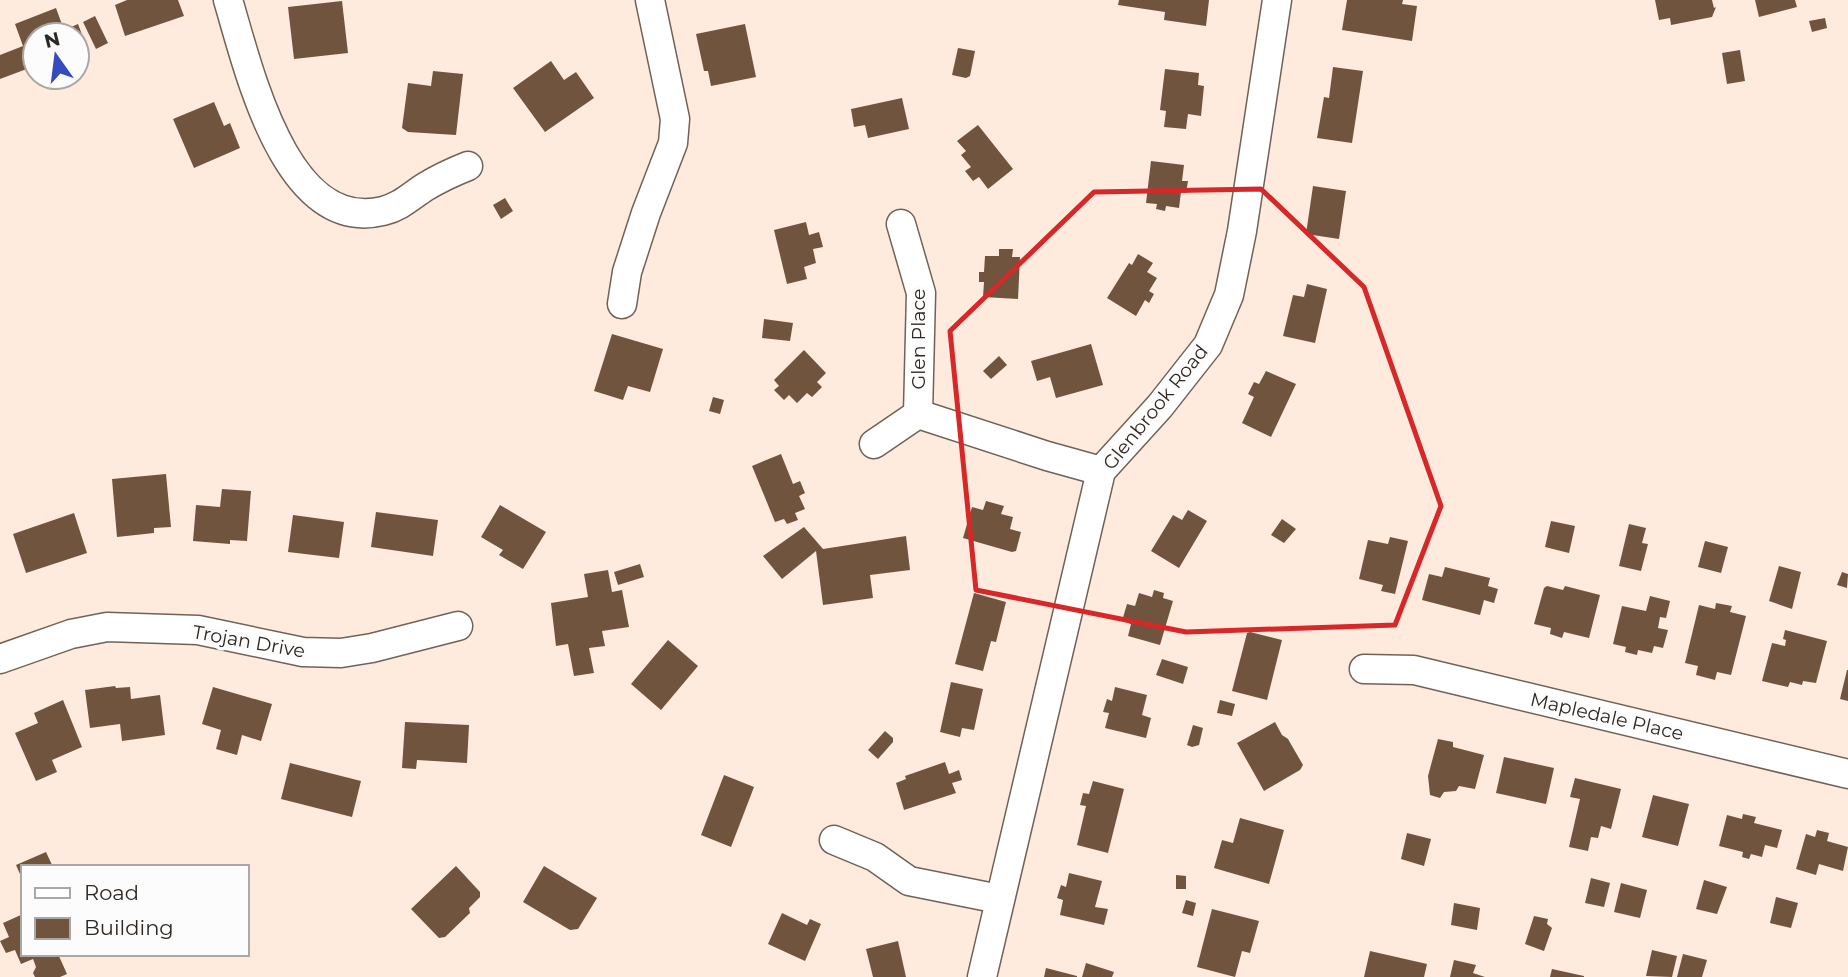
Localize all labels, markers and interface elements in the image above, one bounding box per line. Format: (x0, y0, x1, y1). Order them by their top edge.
north arrow (21, 21, 91, 91)
text: N (42, 27, 62, 53)
street label: Glen Place (907, 288, 930, 390)
street label: Glenbrook Road (1098, 340, 1213, 474)
street label: Trojan Drive (191, 620, 307, 663)
street label: Mapledale Place (1528, 688, 1686, 745)
legend (21, 865, 248, 956)
text: Road (84, 880, 139, 905)
text: Building (84, 915, 174, 940)

